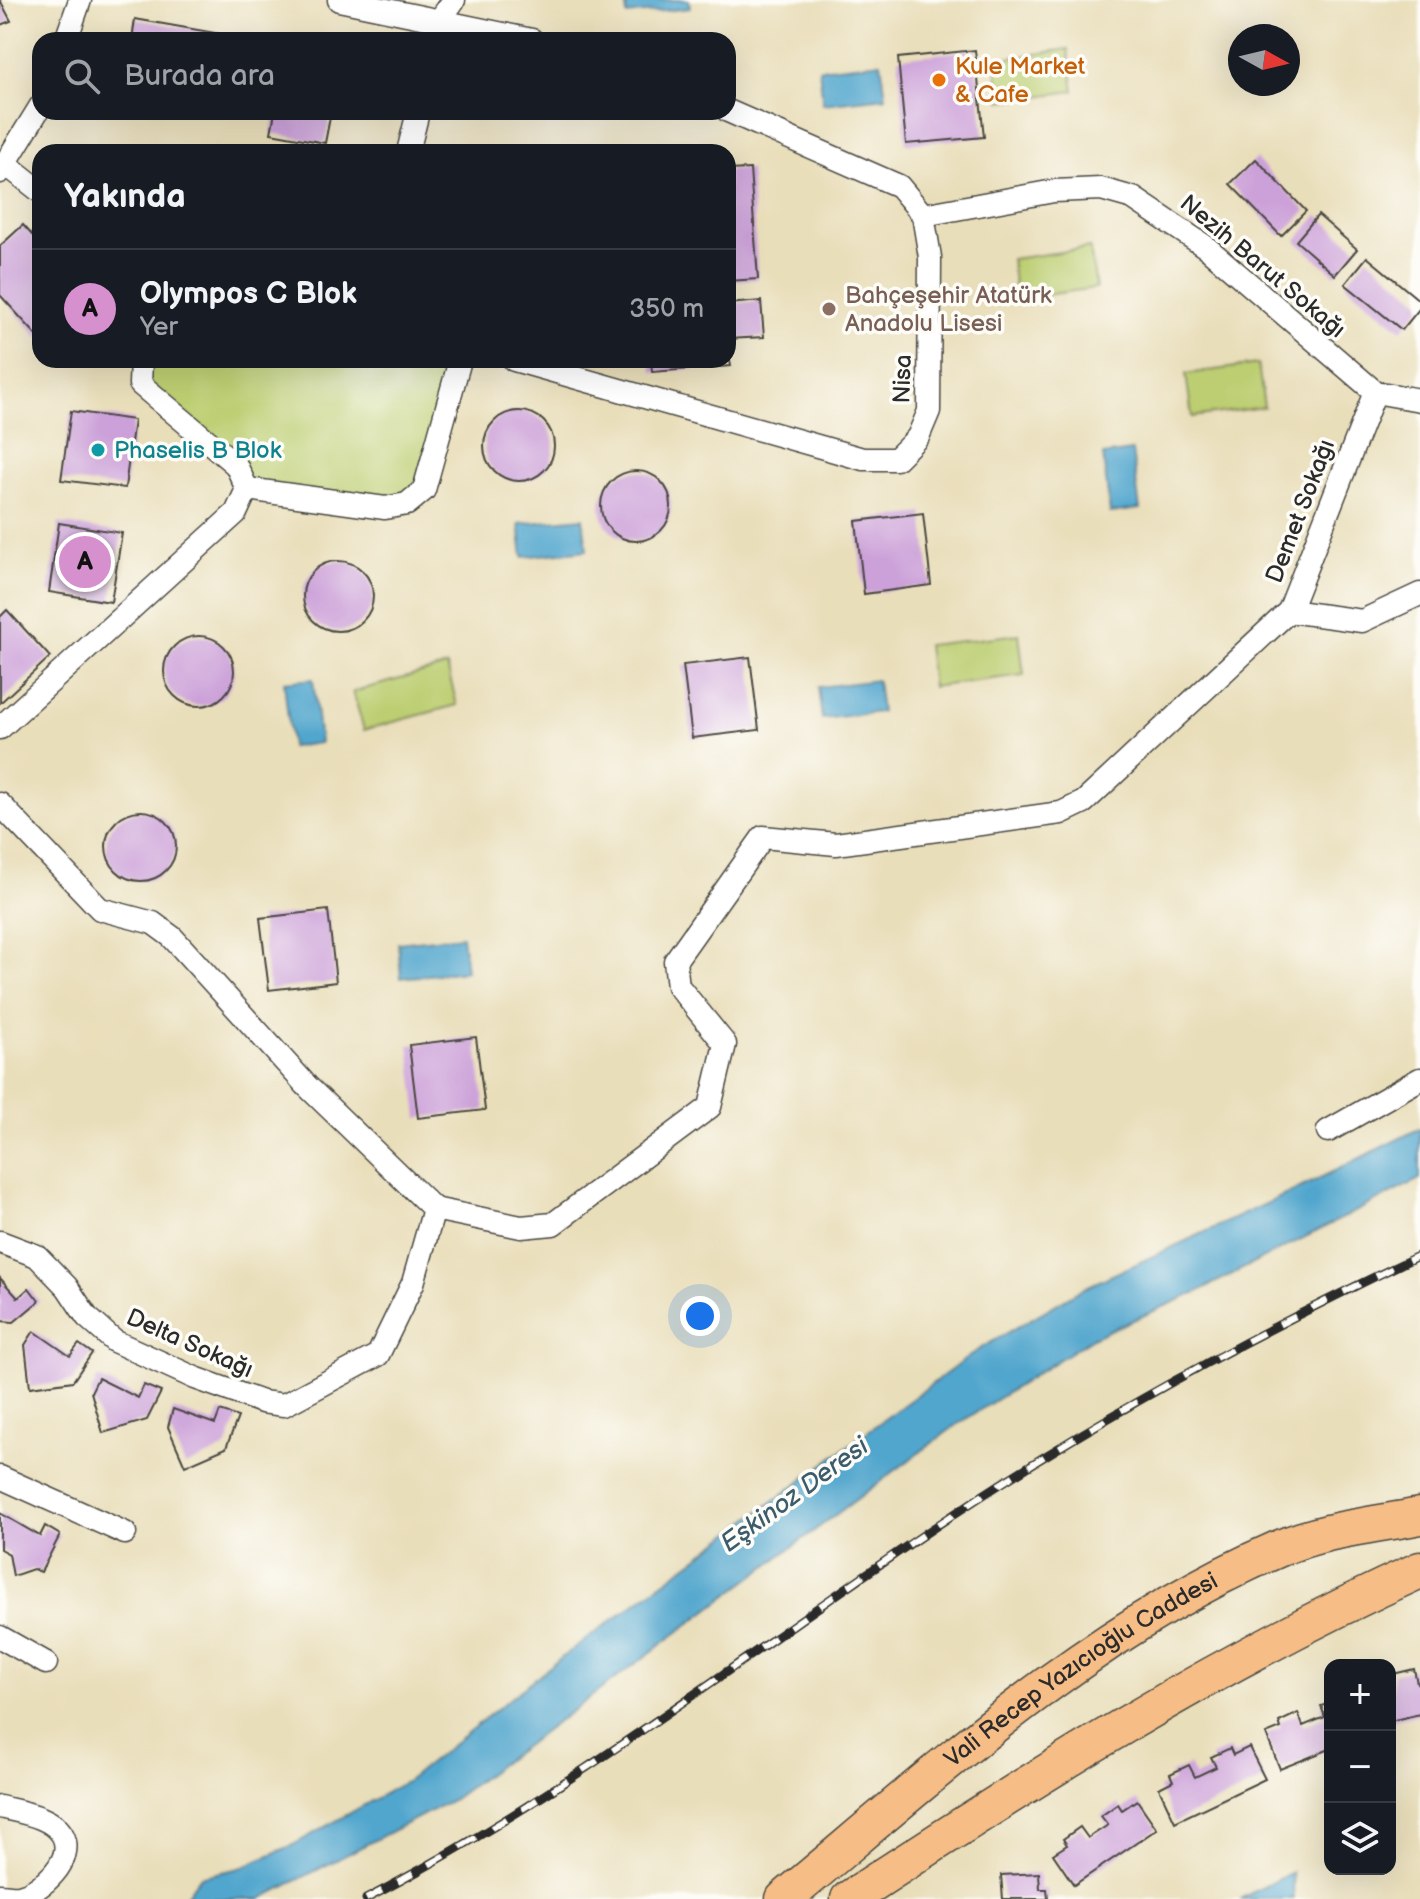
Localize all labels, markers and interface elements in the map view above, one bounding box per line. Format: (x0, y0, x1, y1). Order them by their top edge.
north arrow (1228, 24, 1300, 96)
search box (32, 32, 736, 120)
place label: Kule Market & Cafe (955, 52, 1086, 109)
icon: search (60, 54, 104, 98)
text: Burada ara (124, 58, 275, 94)
marker: Kule Market & Cafe (930, 71, 948, 89)
text: Yakında (64, 176, 186, 217)
street label: Nezih Barut Sokağı (1174, 189, 1351, 344)
text: Olympos C Blok (140, 276, 357, 312)
place label: Bahçeşehir Atatürk Anadolu Lisesi (845, 281, 1052, 338)
text: A (82, 294, 98, 325)
text: 350 m (629, 294, 704, 325)
marker: Bahçeşehir Atatürk Anadolu Lisesi (820, 300, 838, 318)
text: Yer (140, 312, 178, 343)
street label: Nisa (887, 354, 918, 404)
street label: Demet Sokağı (1260, 435, 1341, 587)
place label: Phaselis B Blok (114, 436, 282, 465)
marker: Phaselis B Blok (89, 441, 107, 459)
pin: A (59, 532, 111, 592)
your location (680, 1296, 720, 1336)
street label: Delta Sokağı (122, 1303, 258, 1384)
water label: Eşkinoz Deresi (715, 1430, 876, 1559)
street label: Vali Recep Yazıcıoğlu Caddesi (939, 1566, 1223, 1774)
map controls (1324, 1659, 1396, 1875)
button: + (1324, 1659, 1396, 1731)
button: − (1324, 1731, 1396, 1803)
button: layers (1324, 1803, 1396, 1875)

